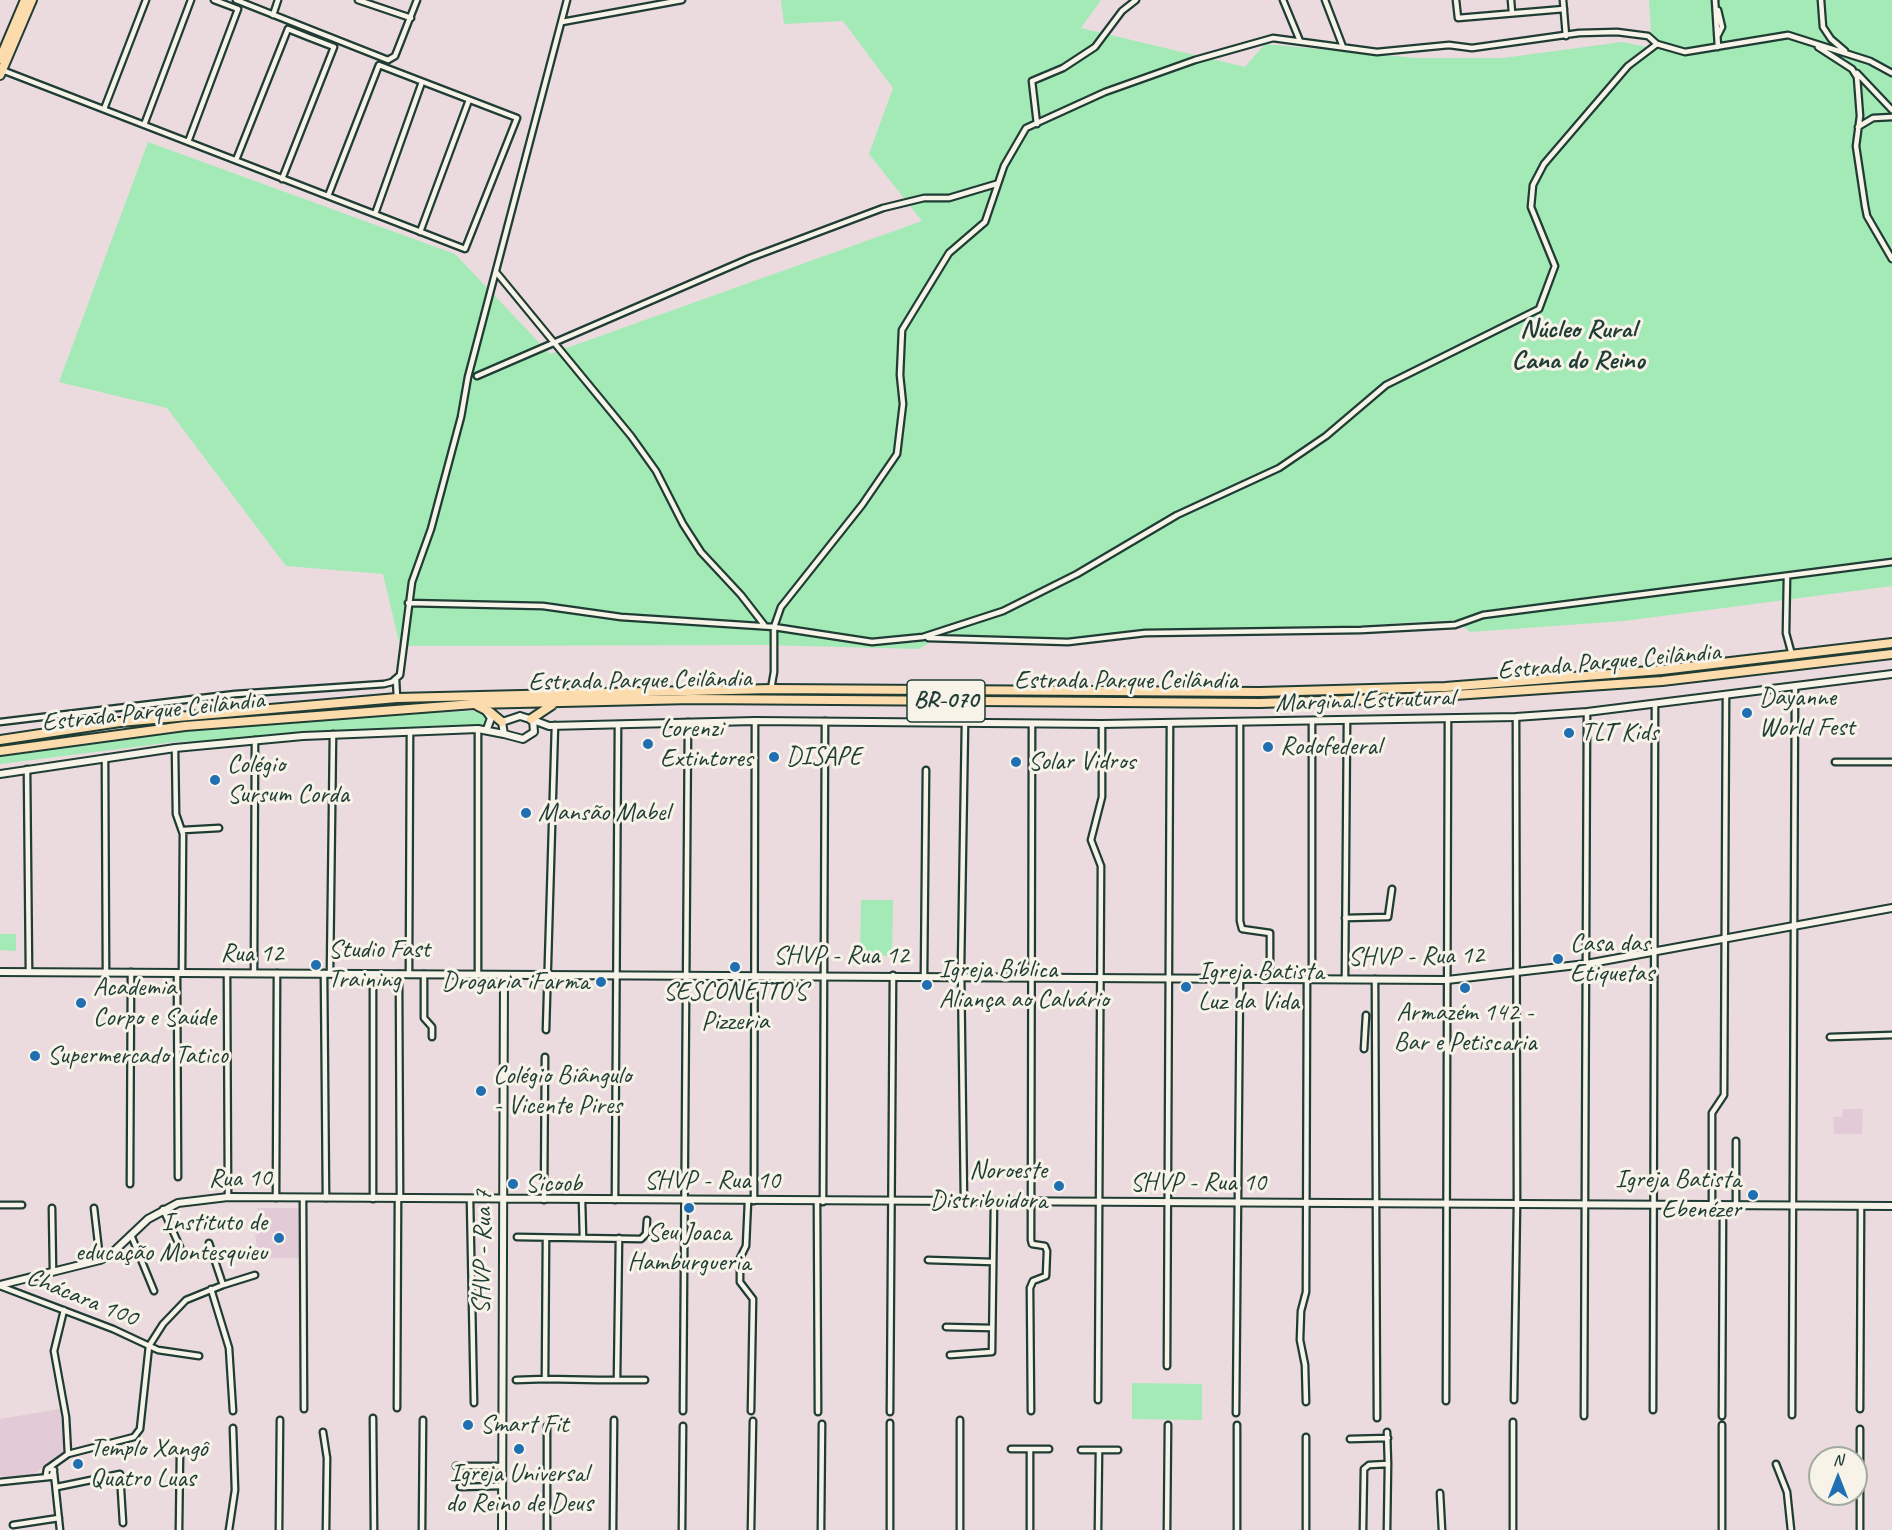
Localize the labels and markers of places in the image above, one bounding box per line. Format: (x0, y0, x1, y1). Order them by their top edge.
place label: Dayanne World Fest (1759, 682, 1854, 744)
marker: Dayanne World Fest (1740, 706, 1754, 720)
place label: Lorenzi Extintores (660, 713, 753, 774)
place label: TLT Kids (1581, 717, 1658, 749)
marker: TLT Kids (1562, 726, 1576, 740)
place label: Rodofederal (1280, 731, 1381, 763)
marker: Lorenzi Extintores (641, 737, 655, 751)
marker: Rodofederal (1261, 740, 1275, 754)
place label: DISAPE (786, 741, 862, 773)
place label: Solar Vidros (1028, 746, 1135, 778)
place label: Colégio Sursum Corda (227, 749, 349, 810)
marker: DISAPE (767, 750, 781, 764)
marker: Solar Vidros (1009, 755, 1023, 769)
marker: Colégio Sursum Corda (208, 773, 222, 787)
place label: Mansão Mabel (538, 797, 670, 829)
marker: Mansão Mabel (519, 806, 533, 820)
place label: Casa das Etiquetas (1570, 928, 1654, 990)
place label: Studio Fast Training (328, 934, 430, 996)
marker: Casa das Etiquetas (1551, 952, 1565, 966)
place label: Igreja Bíblica Aliança ao Calvário (939, 954, 1109, 1016)
place label: Igreja Batista Luz da Vida (1198, 956, 1324, 1018)
marker: Studio Fast Training (309, 958, 323, 972)
marker: SESCONETTO'S Pizzeria (728, 960, 742, 974)
place label: Drogaria iFarma (441, 966, 589, 998)
place label: Academia Corpo e Saúde (93, 972, 216, 1034)
marker: Drogaria iFarma (594, 975, 608, 989)
place label: SESCONETTO'S Pizzeria (663, 976, 807, 1038)
marker: Igreja Bíblica Aliança ao Calvário (920, 978, 934, 992)
marker: Igreja Batista Luz da Vida (1179, 980, 1193, 994)
marker: Armazém 142 - Bar e Petiscaria (1458, 981, 1472, 995)
marker: Academia Corpo e Saúde (74, 996, 88, 1010)
place label: Armazém 142 - Bar e Petiscaria (1394, 997, 1536, 1058)
place label: Supermercado Tatico (47, 1040, 228, 1072)
marker: Supermercado Tatico (28, 1049, 42, 1063)
place label: Colégio Biângulo - Vicente Pires (493, 1060, 631, 1122)
marker: Colégio Biângulo - Vicente Pires (474, 1084, 488, 1098)
place label: Noroeste Distribuidora (930, 1155, 1047, 1216)
place label: Igreja Batista Ebenézer (1615, 1164, 1741, 1226)
place label: Sicoob (525, 1168, 582, 1200)
marker: Sicoob (506, 1177, 520, 1191)
marker: Noroeste Distribuidora (1052, 1179, 1066, 1193)
marker: Igreja Batista Ebenézer (1746, 1188, 1760, 1202)
marker: Seu Joaca Hamburgueria (682, 1201, 696, 1215)
place label: Instituto de educação Montesquieu (75, 1207, 267, 1268)
place label: Seu Joaca Hamburgueria (627, 1217, 751, 1278)
marker: Instituto de educação Montesquieu (272, 1231, 286, 1245)
place label: Smart Fit (480, 1409, 568, 1441)
marker: Smart Fit (461, 1418, 475, 1432)
place label: Templo Xangô Quatro Luas (90, 1433, 207, 1494)
marker: Igreja Universal do Reino de Deus (512, 1442, 526, 1456)
marker: Templo Xangô Quatro Luas (71, 1457, 85, 1471)
place label: Igreja Universal do Reino de Deus (445, 1458, 593, 1520)

